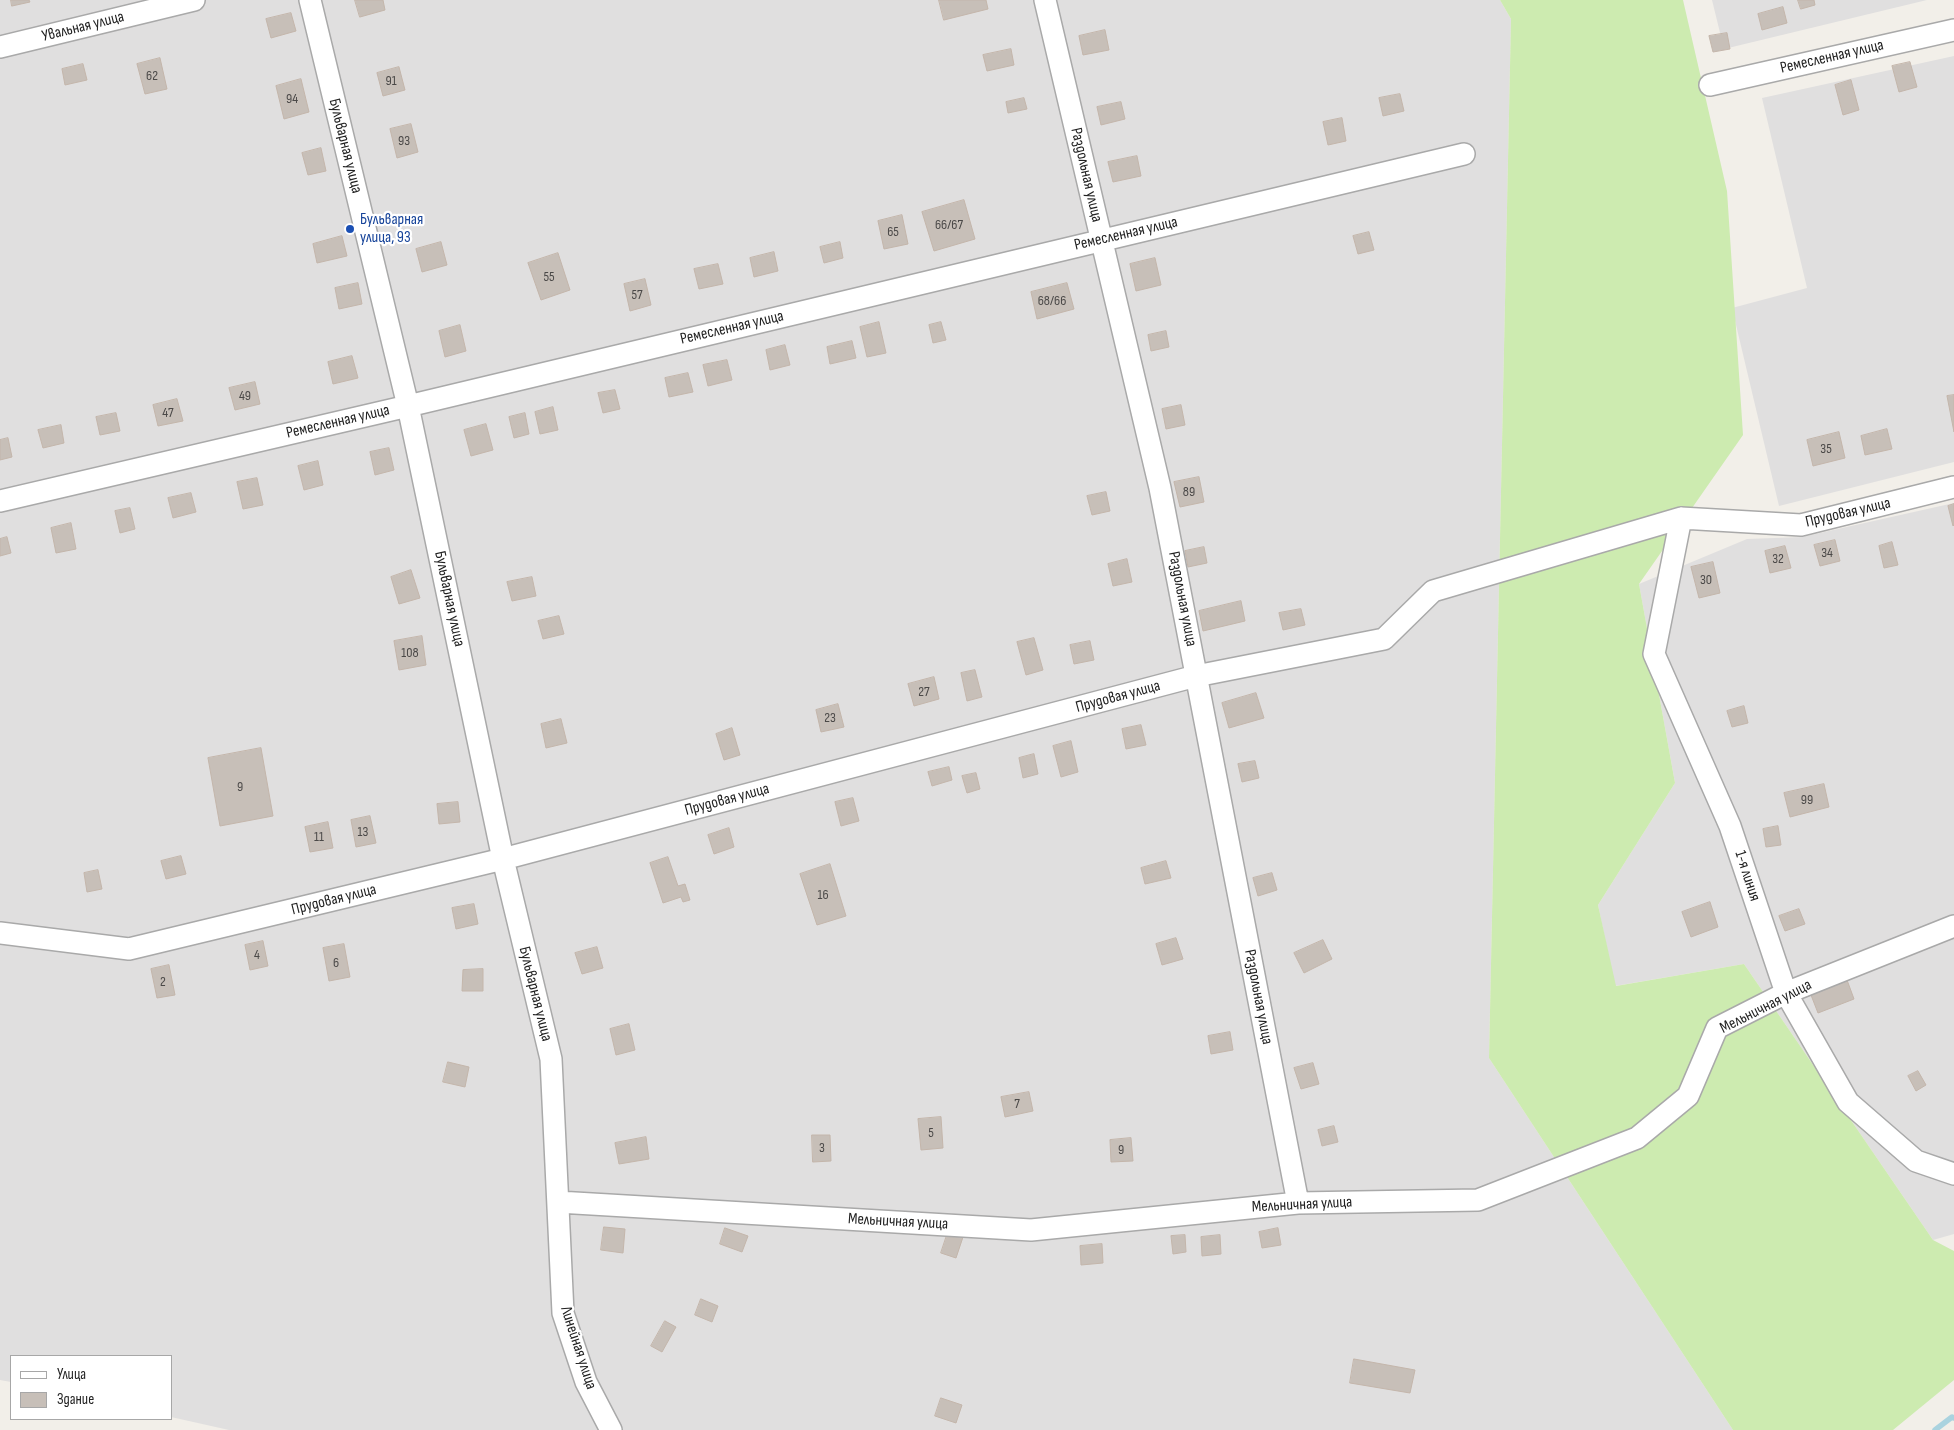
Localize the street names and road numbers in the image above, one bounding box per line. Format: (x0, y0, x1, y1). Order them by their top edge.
street label: Увальная улица (40, 8, 126, 46)
street label: Ремесленная улица (1778, 36, 1886, 78)
street label: Бульварная улица (324, 97, 366, 195)
street label: Раздольная улица (1066, 126, 1106, 224)
street label: Ремесленная улица (1072, 213, 1180, 255)
street label: Ремесленная улица (678, 307, 786, 349)
street label: Ремесленная улица (284, 401, 392, 443)
street label: Прудовая улица (1804, 494, 1892, 532)
street label: Бульварная улица (430, 550, 468, 648)
street label: Раздольная улица (1163, 550, 1201, 648)
street label: Прудовая улица (1074, 676, 1162, 718)
street label: Прудовая улица (683, 779, 771, 821)
street label: 1-я линия (1730, 848, 1764, 904)
street label: Прудовая улица (290, 880, 378, 920)
street label: Бульварная улица (514, 945, 556, 1043)
street label: Раздольная улица (1239, 948, 1277, 1046)
street label: Мельничная улица (1717, 976, 1815, 1038)
street label: Мельничная улица (1251, 1193, 1353, 1217)
street label: Мельничная улица (847, 1210, 949, 1234)
street label: Линейная улица (556, 1304, 600, 1392)

